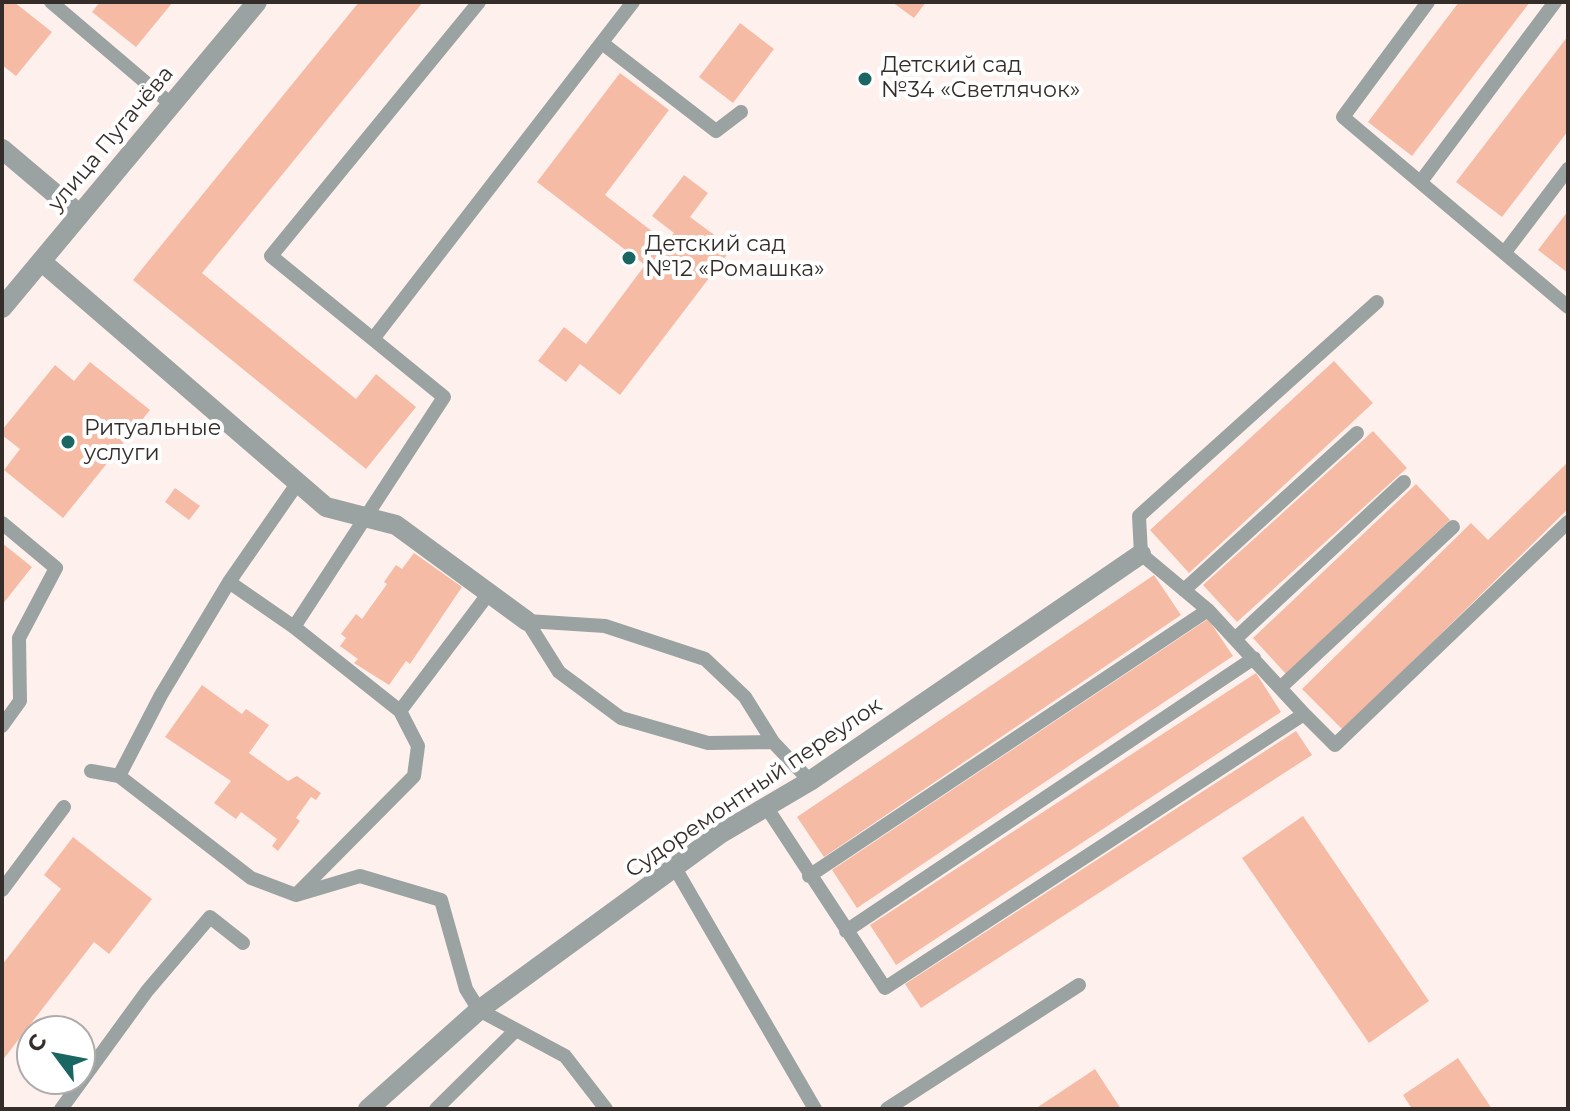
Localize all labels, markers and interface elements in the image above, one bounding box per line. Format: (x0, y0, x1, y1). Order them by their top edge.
place label: Детский сад №34 «Светлячок» (881, 53, 1080, 104)
street label: улица Пугачёва (43, 61, 179, 217)
marker: Детский сад №34 «Светлячок» (856, 70, 874, 88)
place label: Детский сад №12 «Ромашка» (645, 232, 825, 284)
marker: Детский сад №12 «Ромашка» (620, 249, 638, 267)
place label: Ритуальные услуги (84, 416, 221, 468)
marker: Ритуальные услуги (59, 433, 77, 451)
street label: Судоремонтный переулок (621, 692, 887, 884)
north arrow (16, 1015, 96, 1095)
text: С (21, 1029, 53, 1057)

